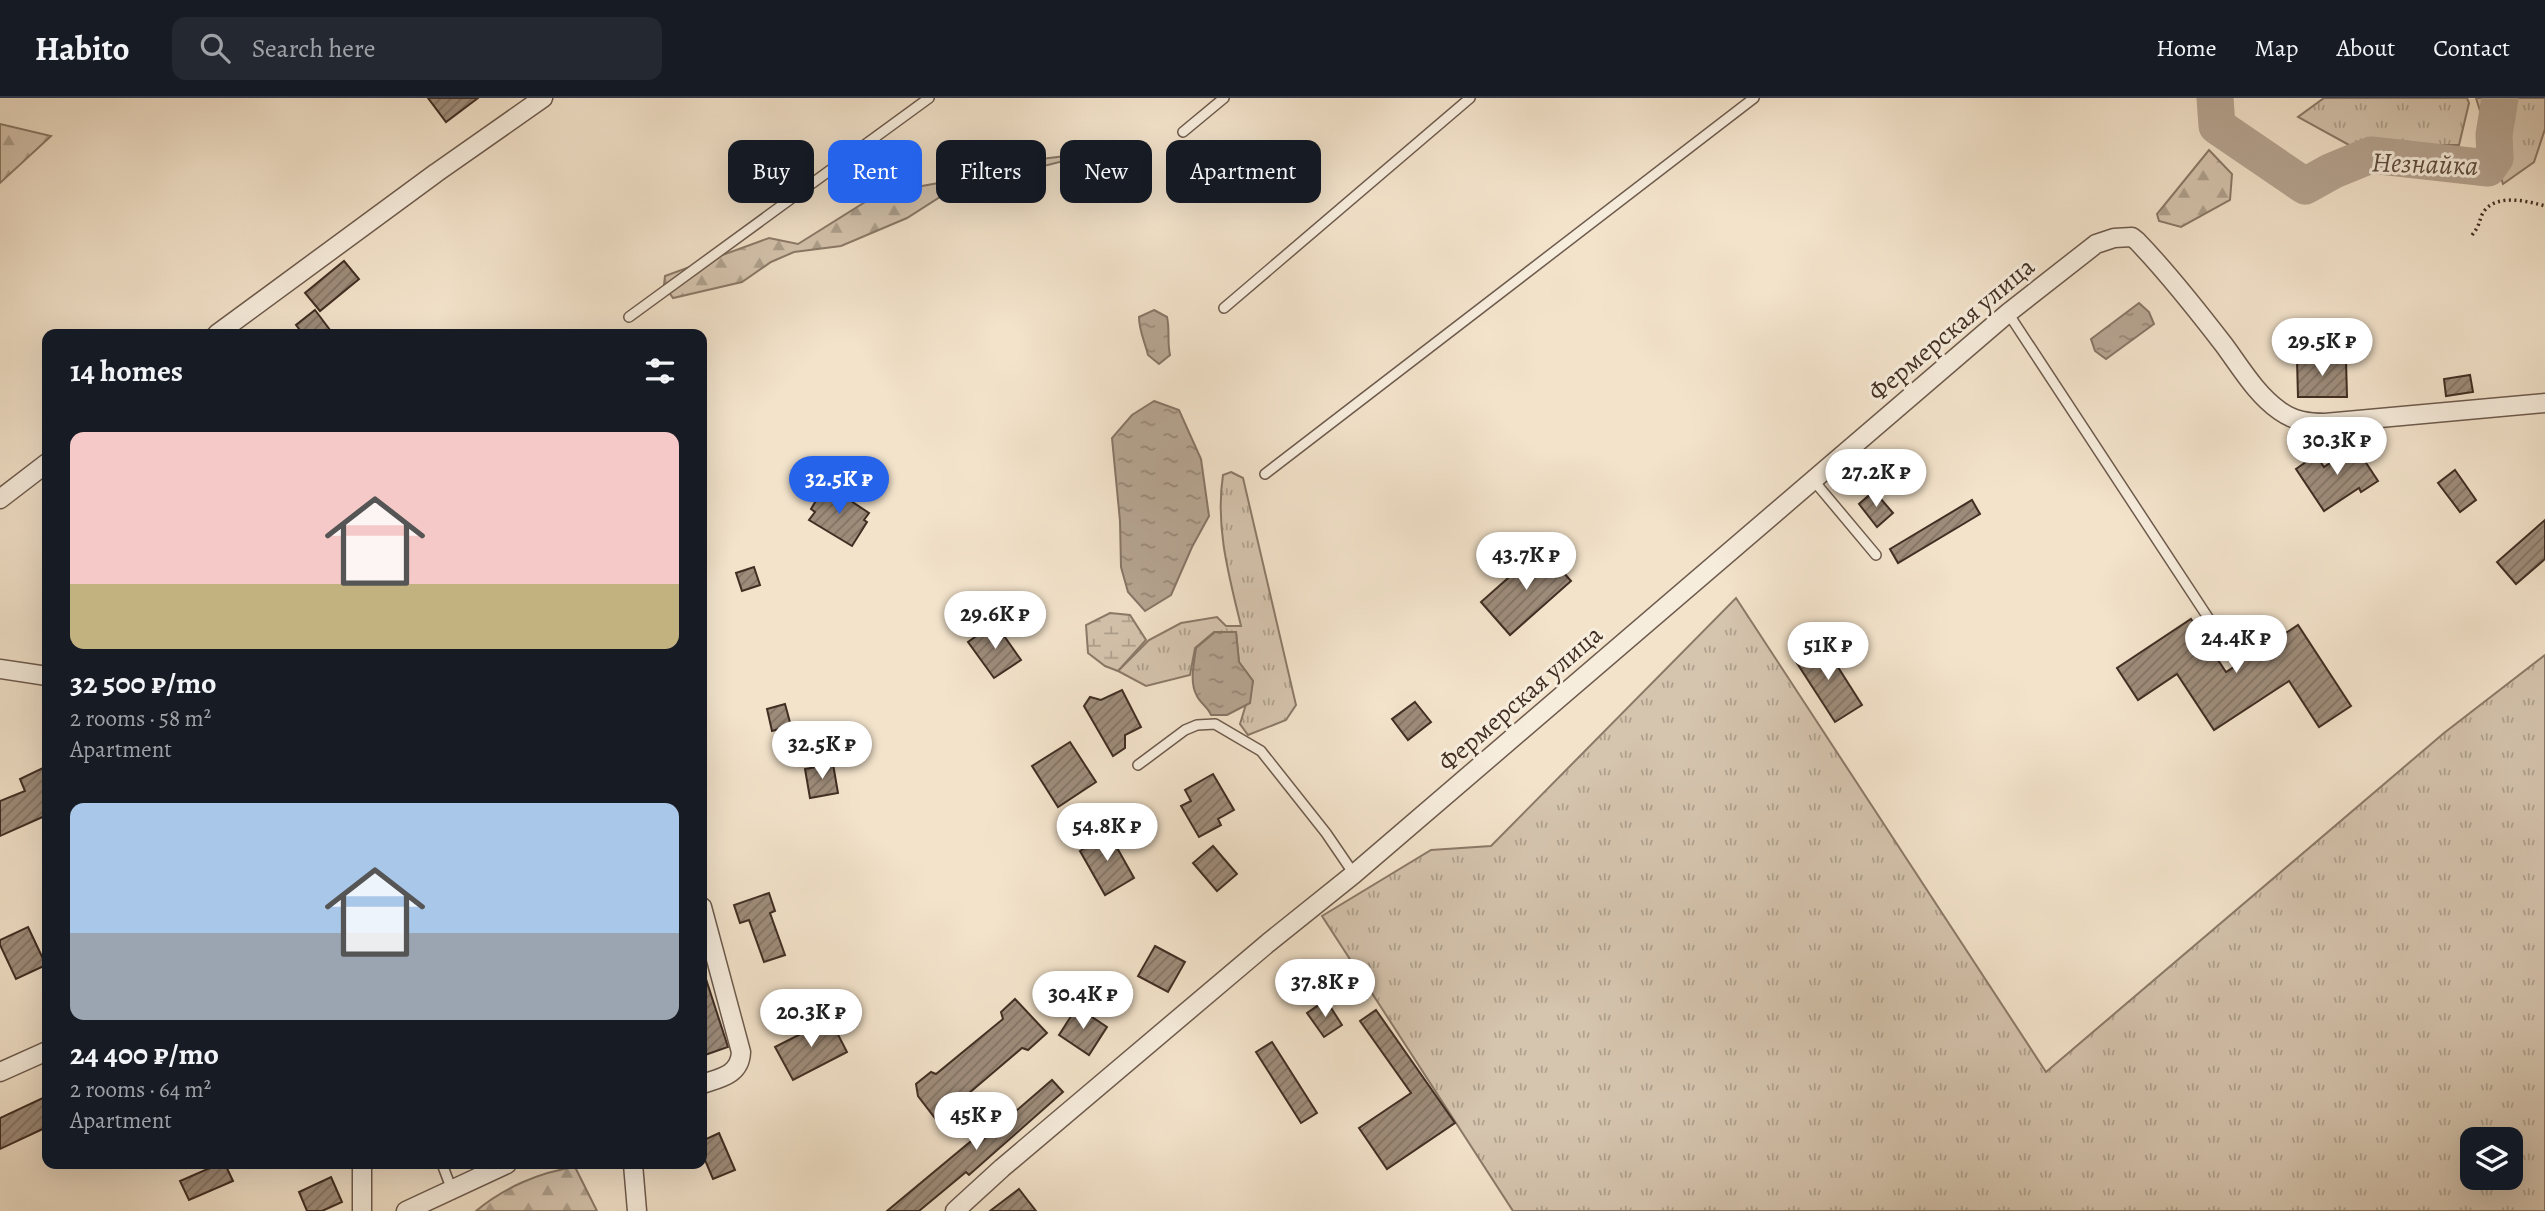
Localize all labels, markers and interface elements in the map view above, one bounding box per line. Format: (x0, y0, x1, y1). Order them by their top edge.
search box (172, 17, 662, 80)
text: Habito (35, 26, 130, 71)
icon: search (196, 29, 234, 67)
text: Search here (252, 31, 375, 66)
text: Home (2156, 32, 2217, 64)
text: Map (2255, 32, 2299, 64)
text: About (2337, 32, 2395, 64)
text: Contact (2433, 32, 2510, 64)
chip: Buy (728, 140, 814, 203)
chip: Rent (828, 140, 922, 203)
chip: Filters (936, 140, 1046, 203)
chip: New (1060, 140, 1152, 203)
chip: Apartment (1166, 140, 1321, 203)
water label: Незнайка (2371, 143, 2479, 185)
street label: Фермерская улица (1861, 249, 2042, 409)
pin: 29.5K ₽ (2257, 318, 2387, 378)
text: 29.5K ₽ (2288, 325, 2356, 356)
text: 14 homes (70, 351, 183, 391)
icon: filters (641, 352, 679, 390)
pin: 30.3K ₽ (2272, 418, 2402, 477)
text: 30.3K ₽ (2303, 424, 2371, 455)
pin: 27.2K ₽ (1811, 450, 1941, 509)
pin: 32.5K ₽ (774, 456, 904, 516)
text: 27.2K ₽ (1841, 456, 1911, 487)
text: 32.5K ₽ (805, 463, 873, 494)
icon: home (312, 478, 438, 604)
pin: 43.7K ₽ (1461, 532, 1591, 592)
text: 43.7K ₽ (1492, 539, 1560, 570)
pin: 29.6K ₽ (930, 592, 1060, 651)
text: 29.6K ₽ (960, 598, 1030, 629)
pin: 24.4K ₽ (2171, 616, 2301, 675)
street label: Фермерская улица (1431, 617, 1610, 780)
pin: 51K ₽ (1779, 622, 1877, 682)
text: 24.4K ₽ (2201, 622, 2271, 653)
text: 51K ₽ (1804, 629, 1852, 660)
text: 32 500 ₽/mo (70, 663, 217, 703)
text: 2 rooms · 58 m² (70, 703, 211, 734)
pin: 32.5K ₽ (757, 722, 887, 781)
text: 32.5K ₽ (788, 728, 856, 759)
text: Apartment (70, 734, 172, 765)
pin: 54.8K ₽ (1042, 804, 1172, 863)
text: 54.8K ₽ (1073, 810, 1141, 841)
icon: home (312, 849, 438, 975)
pin: 37.8K ₽ (1260, 960, 1390, 1019)
text: 37.8K ₽ (1291, 966, 1359, 997)
pin: 30.4K ₽ (1018, 972, 1148, 1031)
text: 30.4K ₽ (1048, 978, 1118, 1009)
pin: 20.3K ₽ (746, 990, 876, 1049)
text: 20.3K ₽ (776, 996, 846, 1027)
text: 24 400 ₽/mo (70, 1034, 219, 1074)
text: 2 rooms · 64 m² (70, 1074, 211, 1105)
pin: 45K ₽ (927, 1093, 1025, 1152)
text: 45K ₽ (950, 1099, 1002, 1130)
text: Apartment (70, 1105, 172, 1136)
map controls (2460, 1127, 2523, 1190)
button: layers (2460, 1127, 2523, 1190)

